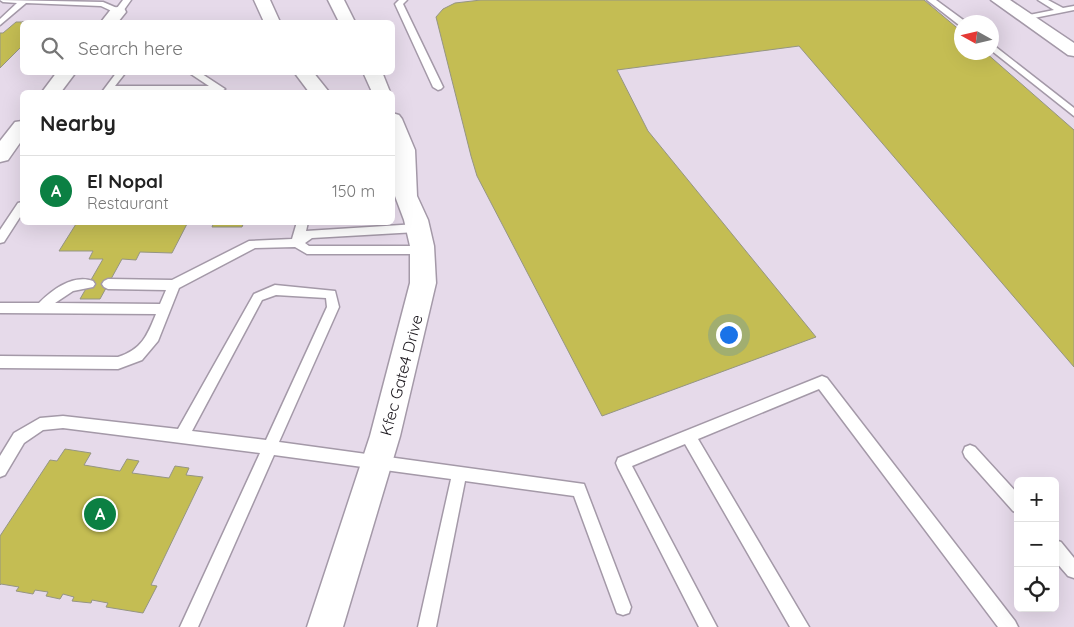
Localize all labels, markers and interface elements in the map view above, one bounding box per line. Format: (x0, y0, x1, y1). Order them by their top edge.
north arrow (954, 15, 999, 60)
search box (20, 20, 395, 75)
icon: search (38, 34, 66, 62)
text: Search here (78, 36, 183, 60)
text: Nearby (40, 110, 116, 136)
text: El Nopal (87, 169, 163, 193)
text: A (51, 181, 61, 201)
text: 150 m (332, 181, 375, 201)
text: Restaurant (87, 193, 169, 213)
street label: Kfec Gate4 Drive (375, 312, 427, 438)
your location (716, 322, 742, 348)
map controls (1014, 477, 1059, 612)
button: + (1014, 477, 1059, 522)
pin: A (84, 495, 116, 533)
button: − (1014, 522, 1059, 567)
button: locate (1014, 567, 1059, 612)

